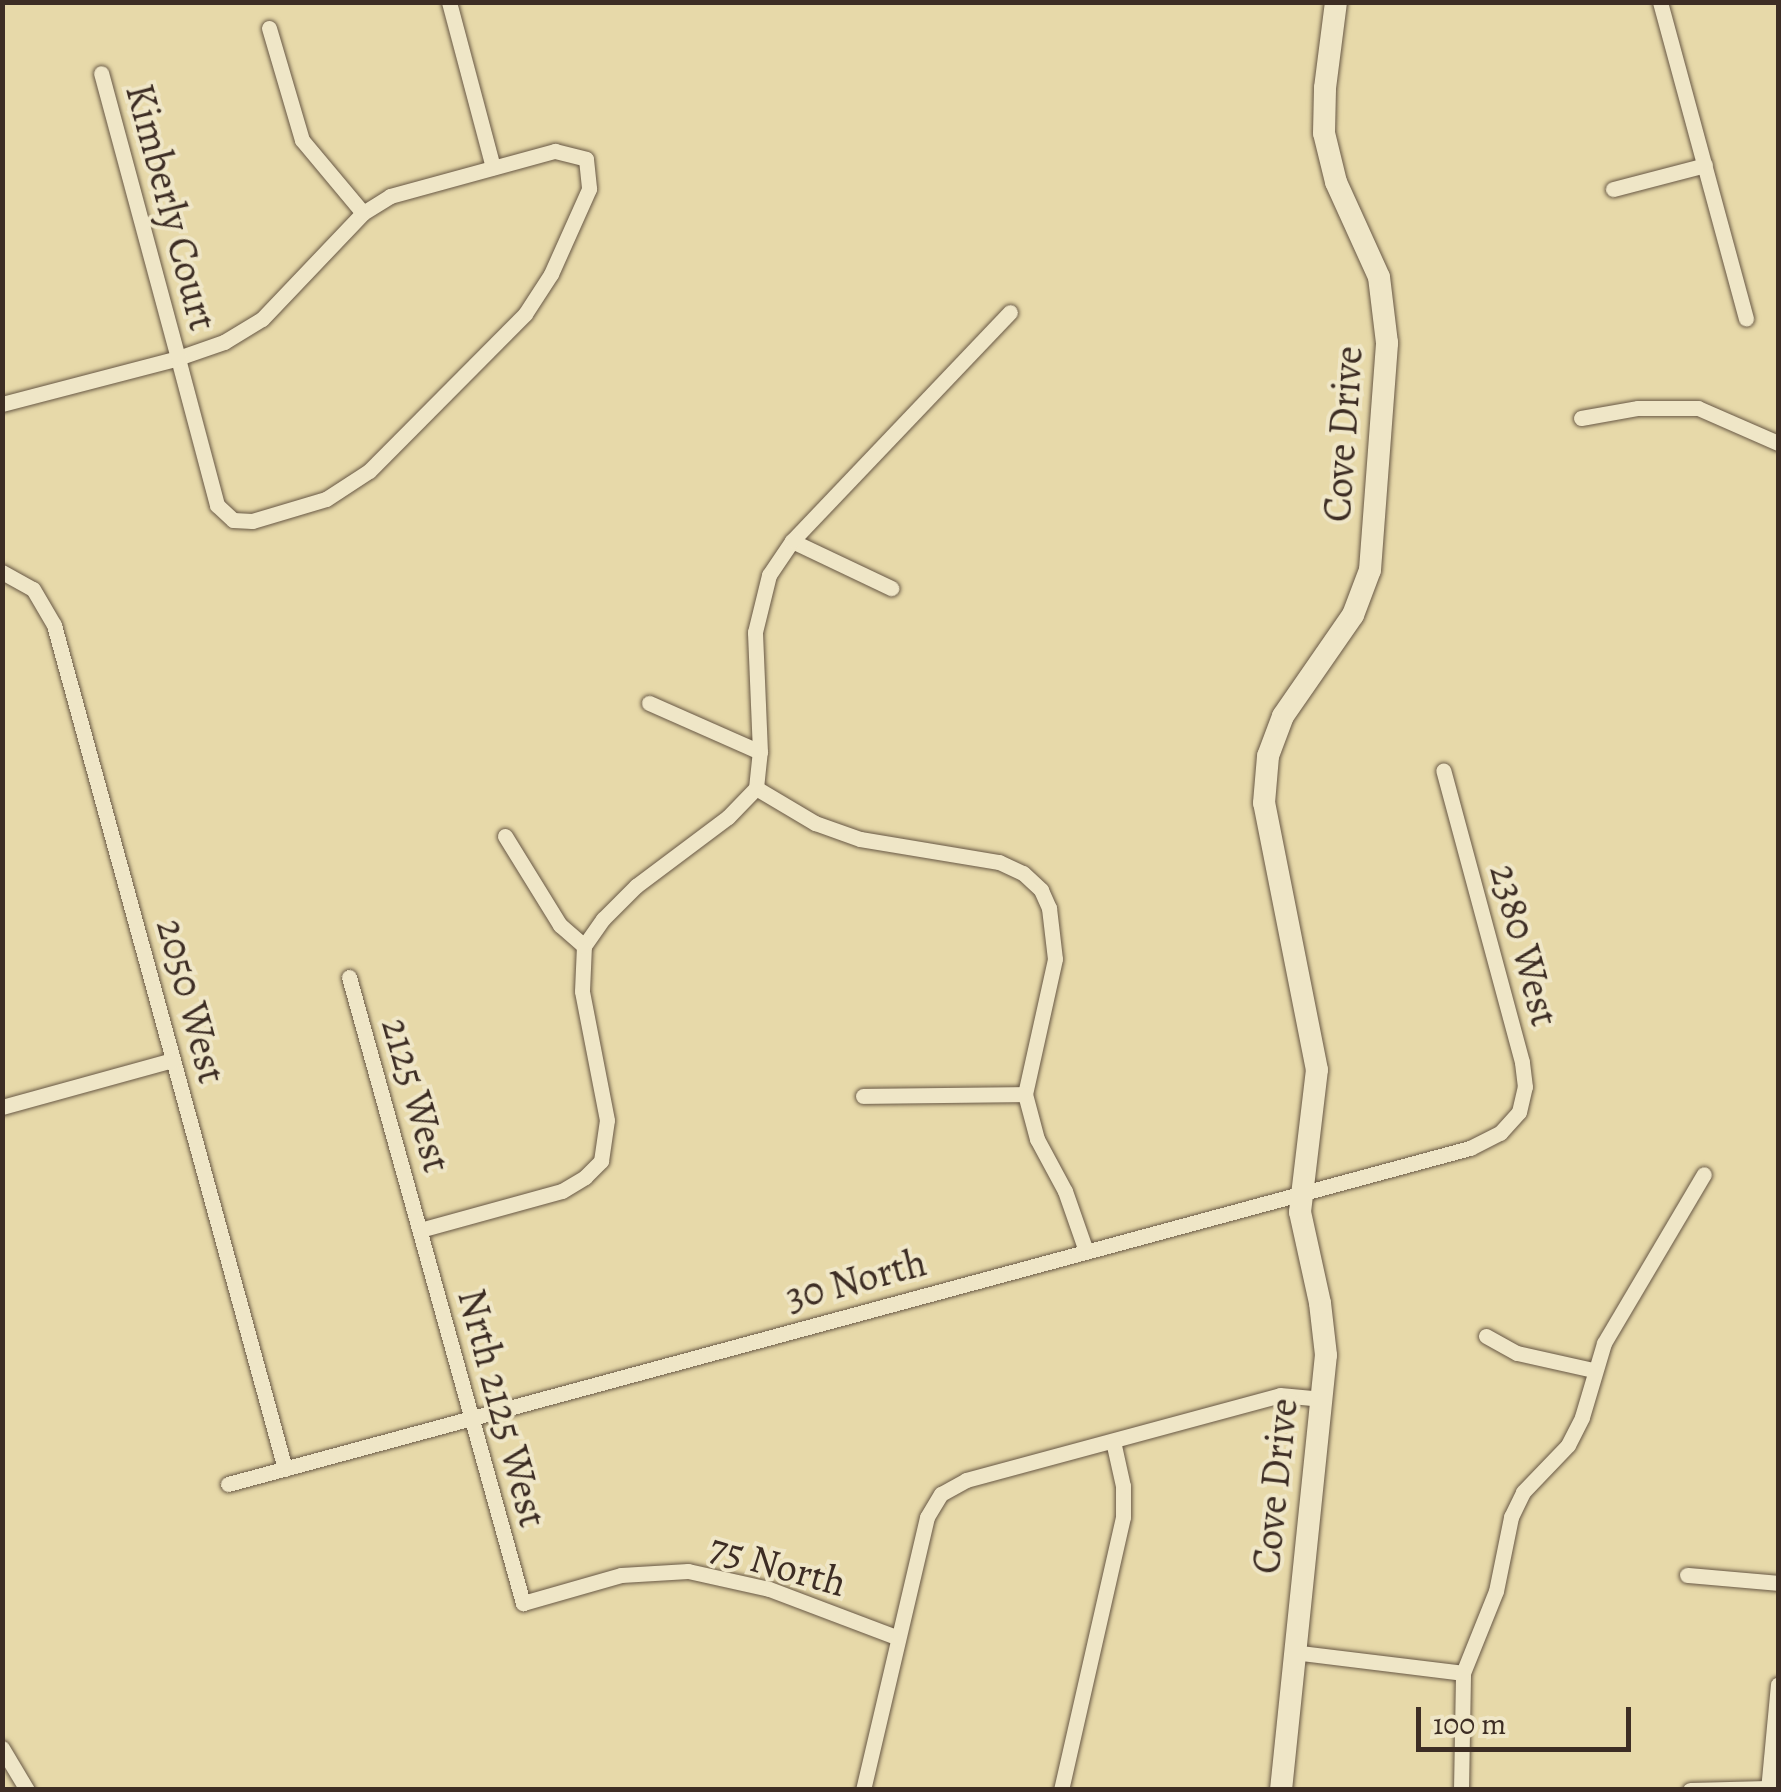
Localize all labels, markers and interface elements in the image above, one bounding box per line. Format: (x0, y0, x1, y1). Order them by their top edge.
street label: Kimberly Court (115, 79, 227, 335)
street label: Cove Drive (1313, 344, 1373, 524)
street label: 2380 West (1479, 859, 1569, 1031)
street label: 2050 West (146, 914, 236, 1088)
street label: 2125 West (371, 1012, 461, 1178)
street label: 30 North (780, 1238, 932, 1322)
street label: Nrth 2125 West (447, 1284, 557, 1532)
street label: Cove Drive (1242, 1396, 1308, 1576)
street label: 75 North (704, 1523, 852, 1607)
scale bar (1421, 1687, 1636, 1749)
text: 100 m (1433, 1704, 1506, 1744)

